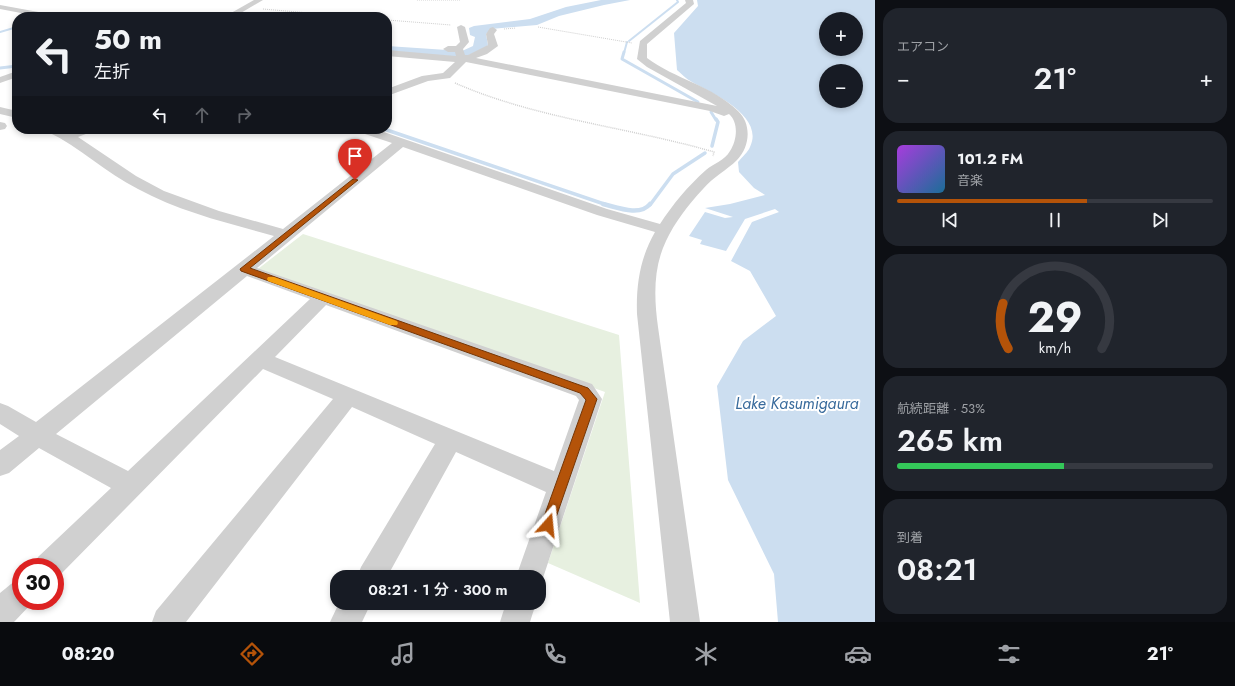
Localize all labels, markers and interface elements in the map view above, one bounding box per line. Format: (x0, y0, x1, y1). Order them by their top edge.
map controls (819, 12, 863, 108)
button: + (819, 12, 863, 56)
text: 50 m (94, 19, 162, 60)
icon: left (28, 28, 80, 80)
text: エアコン (897, 37, 949, 56)
text: 21° (1034, 57, 1076, 100)
text: 左折 (94, 59, 130, 85)
text: − (897, 62, 910, 94)
text: + (1199, 62, 1213, 94)
button: − (819, 64, 863, 108)
icon: left (149, 104, 171, 126)
icon: ahead (191, 104, 213, 126)
icon: right (233, 104, 255, 126)
pin (338, 139, 372, 180)
icon: arrive (344, 145, 366, 167)
text: 101.2 FM (957, 148, 1023, 170)
text: 音楽 (957, 171, 983, 190)
icon: previous (939, 209, 961, 231)
icon: pause (1044, 209, 1066, 231)
icon: next (1149, 209, 1171, 231)
text: 29 (1027, 287, 1083, 348)
text: km/h (1039, 338, 1071, 358)
water label: Lake Kasumigaura (735, 392, 859, 415)
text: 航続距離 · 53% (897, 399, 985, 418)
text: 265 km (897, 419, 1003, 462)
position arrow (527, 504, 569, 546)
text: 到着 (897, 528, 923, 547)
text: 08:21 (897, 548, 977, 591)
speed limit sign: 30 (12, 558, 64, 610)
text: 08:21 · 1 分 · 300 m (368, 579, 508, 601)
icon: directions (238, 640, 266, 668)
icon: music (389, 640, 417, 668)
icon: phone (541, 640, 569, 668)
icon: climate (692, 640, 720, 668)
icon: car (844, 640, 872, 668)
icon: filters (995, 640, 1023, 668)
text: 08:20 (62, 641, 114, 667)
text: 21° (1147, 641, 1173, 667)

